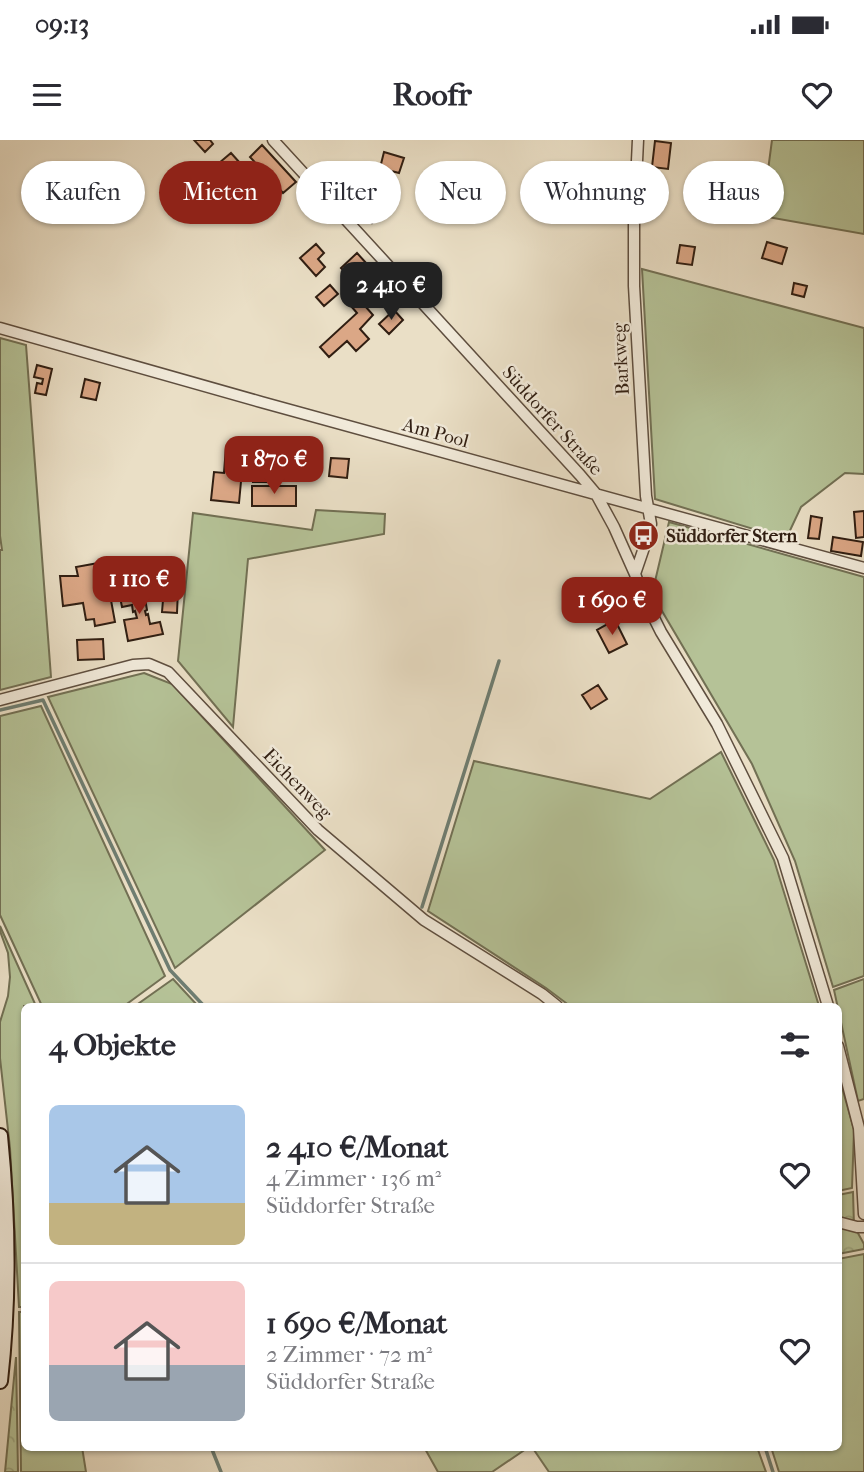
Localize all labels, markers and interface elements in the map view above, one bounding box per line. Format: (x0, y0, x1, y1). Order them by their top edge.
text: 09:13 (35, 9, 89, 40)
icon: menu (28, 76, 66, 114)
text: Roofr (392, 76, 472, 113)
icon: heart (798, 76, 836, 114)
chip: Kaufen (21, 161, 145, 224)
chip: Mieten (159, 161, 282, 224)
chip: Filter (296, 161, 401, 224)
chip: Neu (415, 161, 506, 224)
chip: Wohnung (520, 161, 669, 224)
chip: Haus (683, 161, 784, 224)
pin: 2 410 € (326, 262, 456, 322)
text: 2 410 € (356, 271, 426, 298)
street label: Barkweg (608, 321, 634, 396)
street label: Süddorfer Straße (497, 361, 607, 480)
street label: Am Pool (399, 413, 471, 452)
pin: 1 870 € (209, 436, 339, 496)
text: 1 870 € (240, 445, 308, 472)
bus stop icon: Süddorfer Stern (626, 518, 660, 552)
place label: Süddorfer Stern (666, 525, 798, 547)
pin: 1 110 € (74, 556, 204, 616)
text: 1 110 € (109, 565, 169, 592)
pin: 1 690 € (547, 578, 677, 637)
text: 1 690 € (578, 586, 646, 613)
street label: Eichenweg (258, 744, 337, 824)
icon: filters (776, 1026, 814, 1064)
text: 4 Objekte (49, 1028, 176, 1063)
text: 2 410 €/Monat (266, 1130, 448, 1165)
icon: home (105, 1133, 189, 1217)
icon: heart (776, 1156, 814, 1194)
text: 4 Zimmer · 136 m² (266, 1165, 441, 1192)
text: Süddorfer Straße (266, 1192, 435, 1219)
text: 1 690 €/Monat (266, 1306, 447, 1341)
icon: home (105, 1309, 189, 1393)
icon: heart (776, 1332, 814, 1370)
text: 2 Zimmer · 72 m² (266, 1341, 432, 1368)
text: Süddorfer Straße (266, 1368, 435, 1395)

